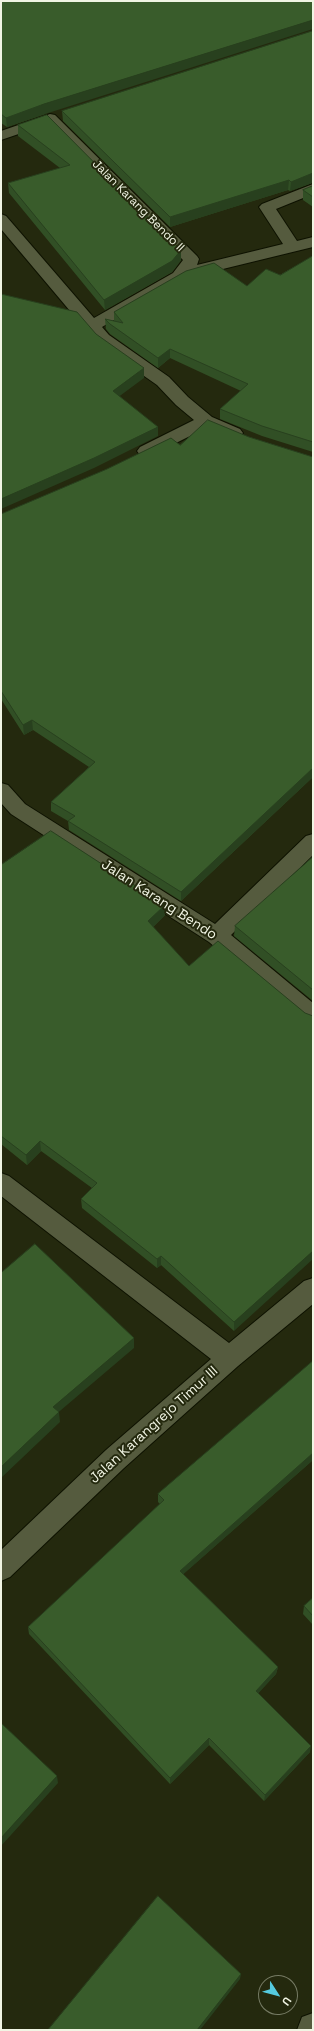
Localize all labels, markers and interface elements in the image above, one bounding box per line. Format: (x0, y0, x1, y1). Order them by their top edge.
street label: Jalan Karang Bendo II (89, 157, 187, 255)
street label: Jalan Karang Bendo (98, 856, 220, 944)
street label: Jalan Karangrejo Timur III (86, 1363, 222, 1487)
north arrow (258, 1975, 298, 2015)
text: U (279, 1994, 295, 2009)

